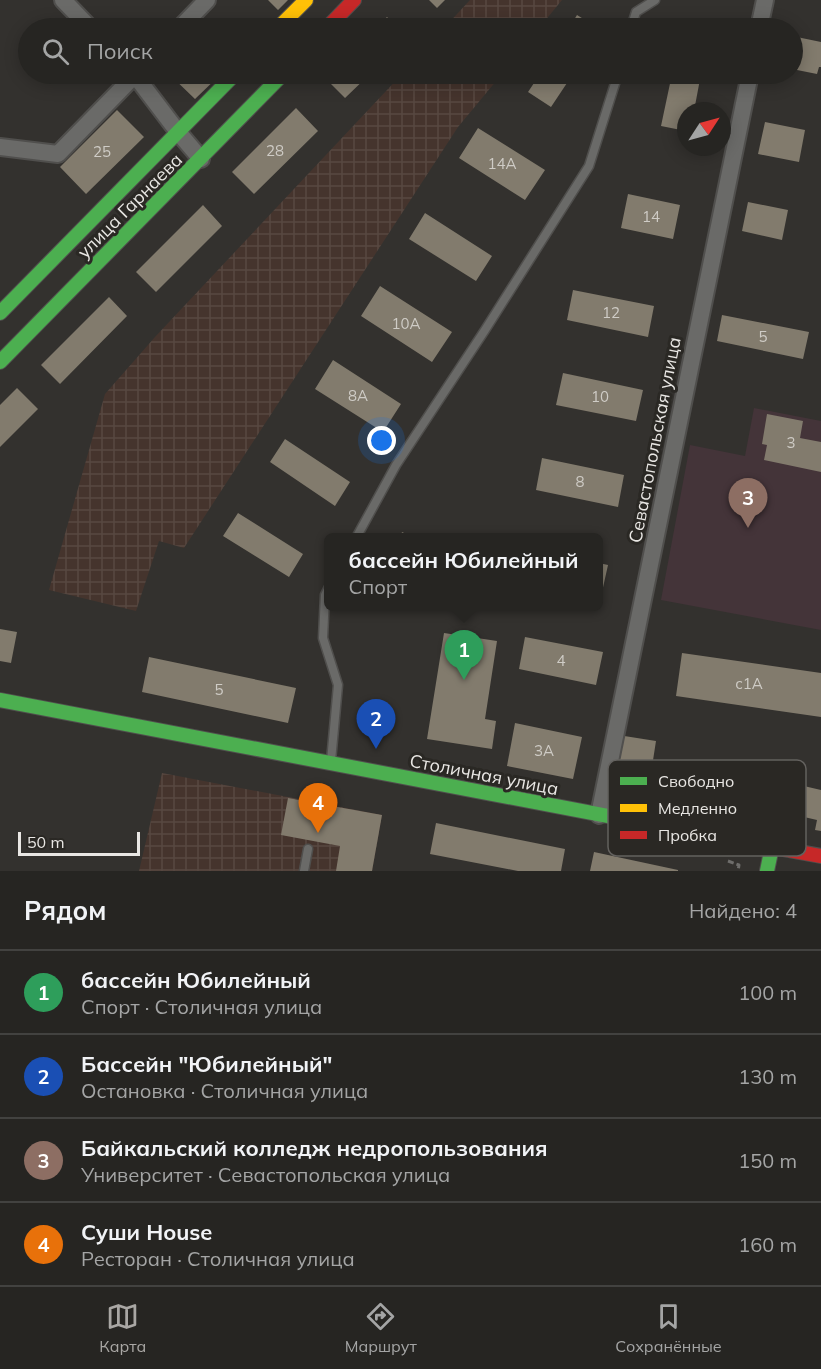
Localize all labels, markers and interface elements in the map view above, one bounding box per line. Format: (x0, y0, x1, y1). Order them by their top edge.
search box (18, 18, 803, 84)
icon: search (39, 35, 72, 68)
text: Поиск (87, 37, 153, 65)
north arrow (677, 102, 731, 156)
house number: 28 (266, 141, 284, 160)
house number: 25 (93, 142, 111, 161)
street label: улица Гарнаева (72, 148, 187, 263)
house number: 14А (487, 154, 517, 173)
house number: 14 (642, 207, 660, 226)
house number: 12 (602, 303, 620, 322)
house number: 10А (391, 314, 421, 333)
house number: 5 (758, 327, 768, 346)
street label: Севастопольская улица (623, 335, 686, 545)
house number: 8А (348, 386, 368, 405)
house number: 10 (591, 387, 609, 406)
your location (367, 426, 396, 455)
house number: 3 (786, 433, 796, 452)
house number: 8 (575, 472, 585, 491)
pin: 3 (728, 478, 768, 528)
popup (324, 533, 603, 611)
text: бассейн Юбилейный (349, 546, 578, 574)
text: Спорт (349, 574, 407, 599)
pin: 1 (444, 630, 484, 680)
house number: 4 (556, 651, 566, 670)
house number: с1А (735, 674, 763, 693)
house number: 5 (214, 680, 224, 699)
pin: 2 (356, 700, 395, 749)
house number: 3А (534, 741, 554, 760)
street label: Столичная улица (408, 749, 560, 800)
legend (608, 760, 806, 856)
text: Свободно (658, 771, 734, 791)
pin: 4 (298, 784, 338, 833)
text: Медленно (658, 798, 737, 818)
text: Пробка (658, 825, 717, 845)
scale bar (18, 829, 140, 856)
text: 50 m (27, 832, 64, 852)
text: Рядом (24, 894, 107, 927)
text: Найдено: 4 (689, 898, 797, 923)
text: бассейн Юбилейный (81, 966, 311, 994)
text: 1 (38, 980, 50, 1005)
text: 100 m (738, 980, 797, 1005)
text: Спорт · Столичная улица (81, 994, 322, 1019)
text: Бассейн "Юбилейный" (81, 1050, 332, 1078)
text: 2 (38, 1064, 50, 1089)
text: 130 m (738, 1064, 797, 1089)
text: Остановка · Столичная улица (81, 1078, 368, 1103)
text: Байкальский колледж недропользования (81, 1134, 548, 1162)
text: 3 (38, 1148, 50, 1173)
text: 150 m (738, 1148, 797, 1173)
text: Университет · Севастопольская улица (81, 1162, 450, 1187)
text: Суши House (81, 1218, 212, 1246)
text: 4 (38, 1232, 50, 1257)
text: 160 m (738, 1232, 797, 1257)
text: Ресторан · Столичная улица (81, 1246, 355, 1271)
tab: Карта (99, 1300, 146, 1356)
tab: Маршрут (345, 1300, 417, 1356)
tab: Сохранённые (615, 1300, 722, 1356)

